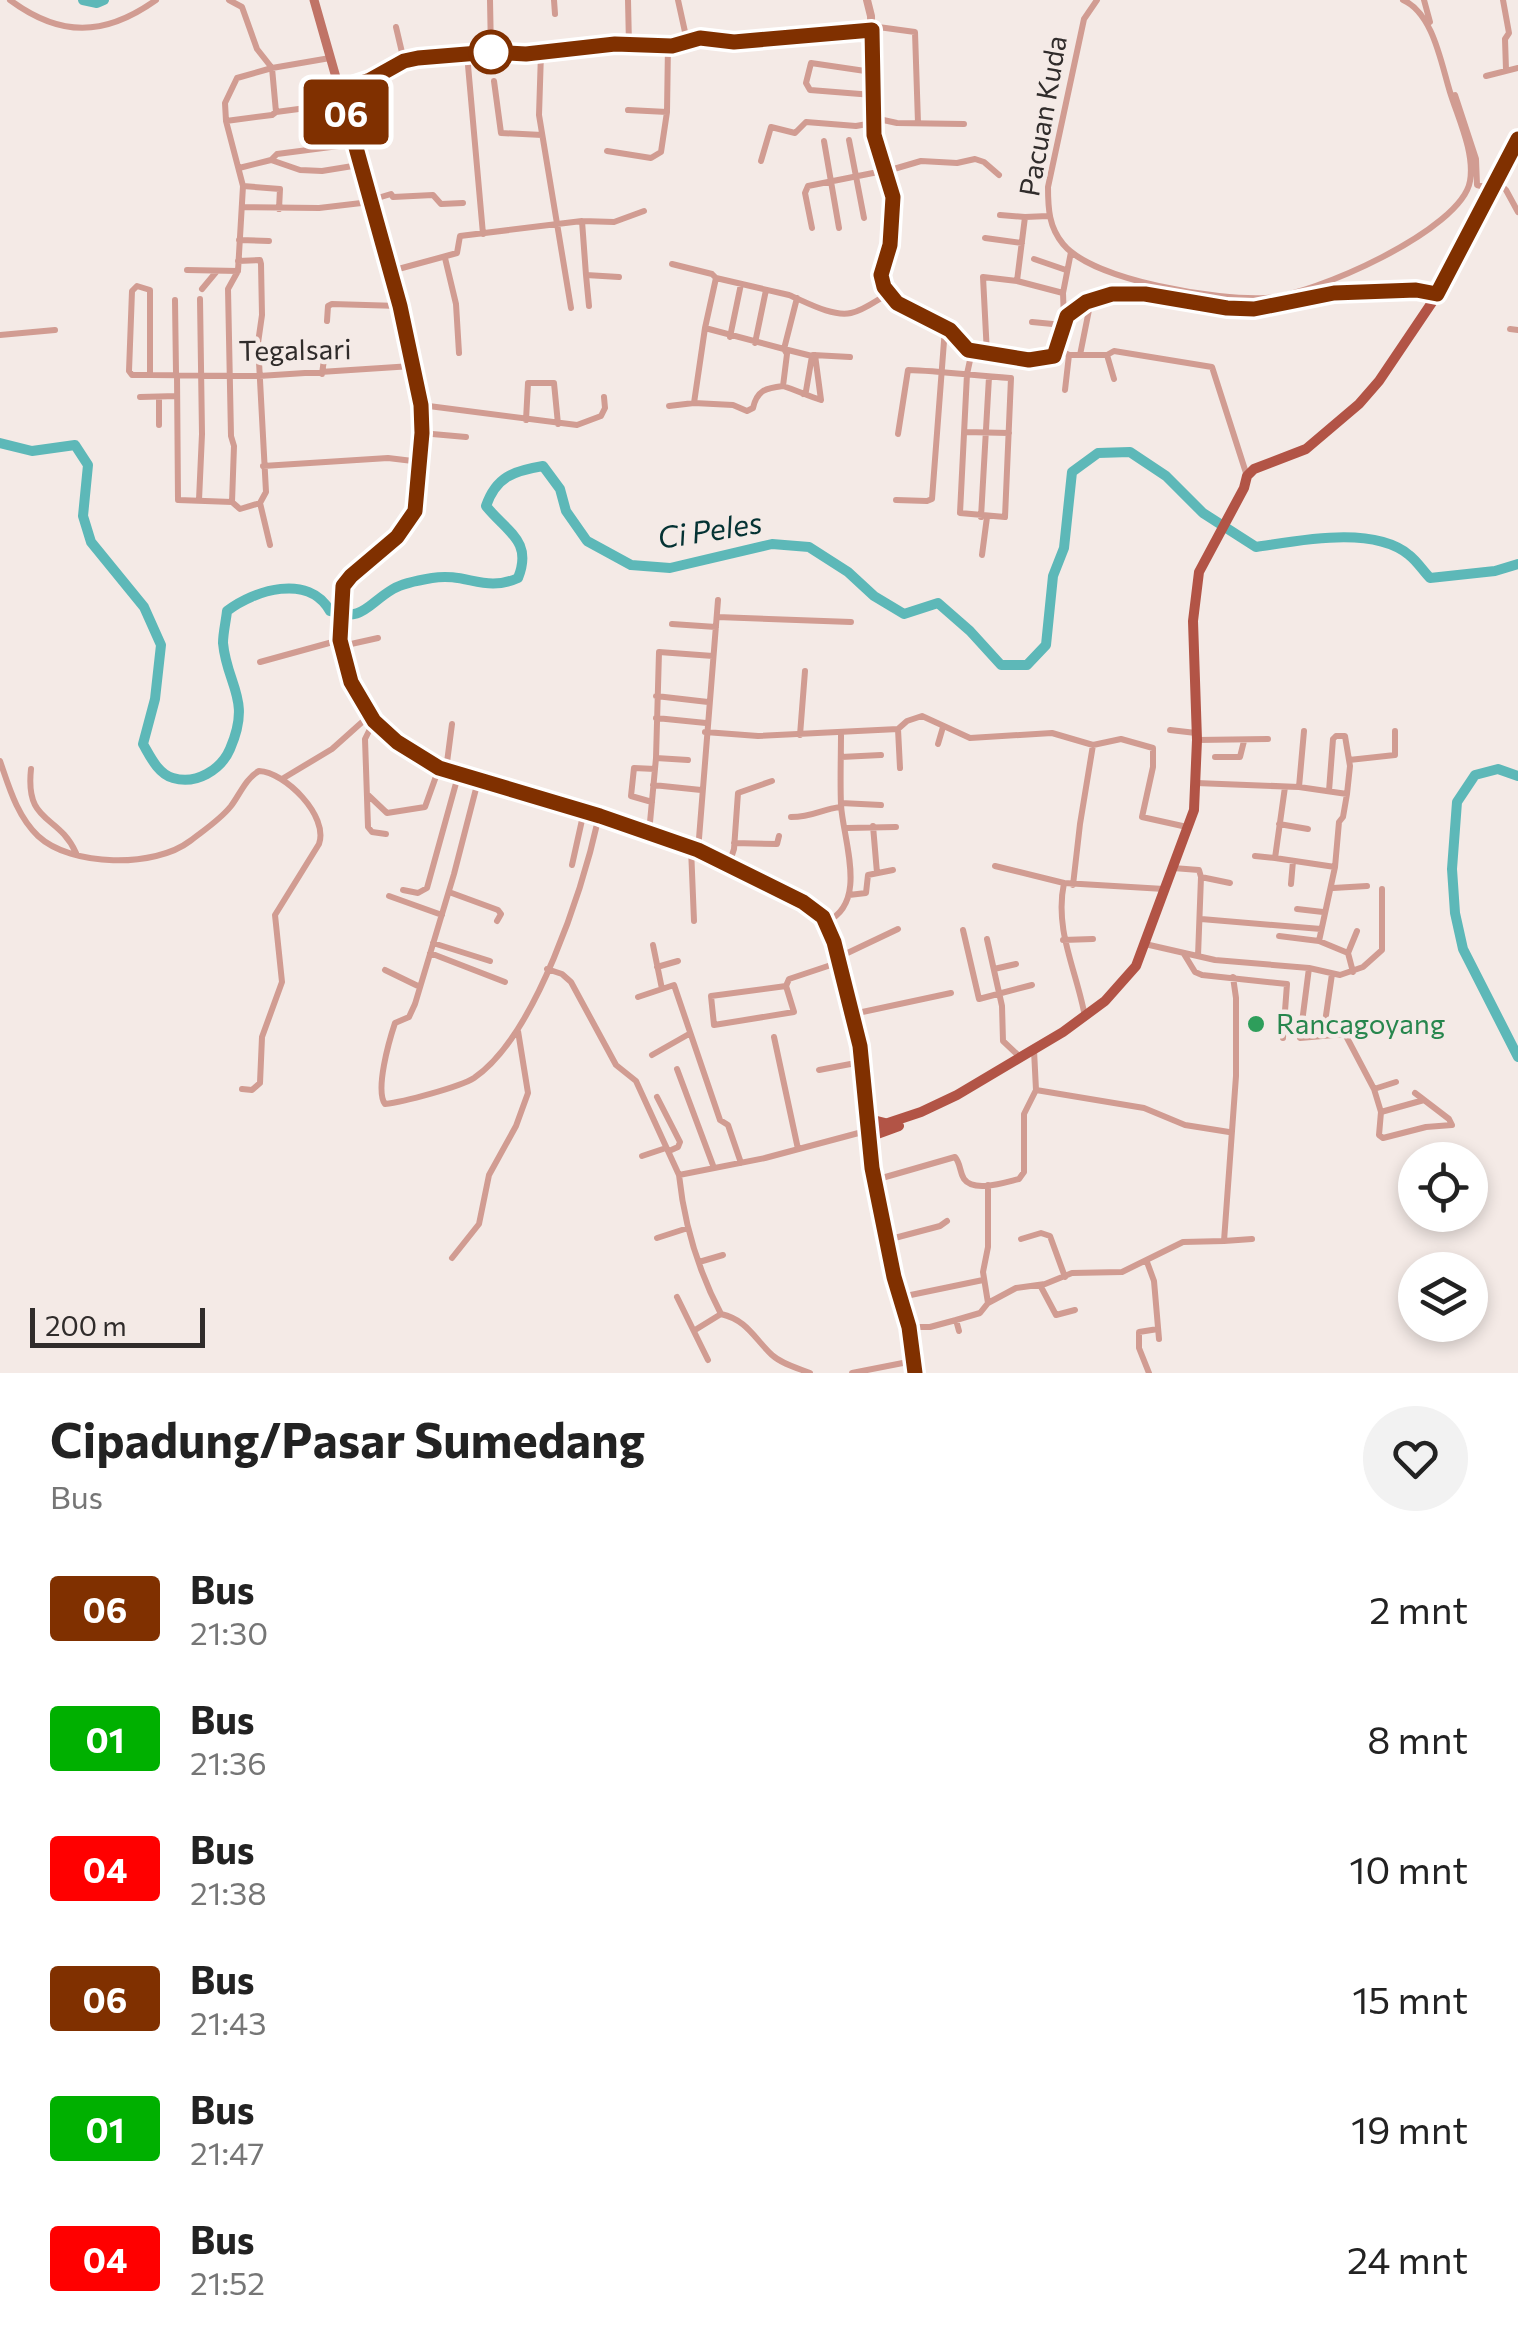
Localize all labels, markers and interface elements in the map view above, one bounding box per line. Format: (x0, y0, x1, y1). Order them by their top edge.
unlabelled marker (470, 31, 512, 73)
street label: Pacuan Kuda (1011, 33, 1073, 199)
line badge: 06 (301, 80, 391, 144)
text: 06 (324, 91, 368, 134)
street label: Tegalsari (238, 331, 352, 367)
water label: Ci Peles (655, 502, 764, 555)
place label: Rancagoyang (1276, 1006, 1445, 1040)
marker: Rancagoyang (1245, 1013, 1267, 1035)
map controls (1398, 1142, 1488, 1342)
button: locate (1398, 1142, 1488, 1232)
button: layers (1398, 1252, 1488, 1342)
scale bar (30, 1303, 205, 1348)
text: 200 m (45, 1308, 127, 1342)
button: heart (1363, 1406, 1468, 1511)
text: Cipadung/Pasar Sumedang (50, 1409, 645, 1468)
text: Bus (50, 1476, 103, 1516)
text: Bus (190, 1565, 255, 1612)
text: 2 mnt (1369, 1585, 1468, 1632)
text: 06 (83, 1587, 127, 1630)
text: 21:30 (190, 1612, 268, 1652)
text: Bus (190, 1695, 255, 1742)
text: 8 mnt (1367, 1715, 1468, 1762)
text: 01 (85, 1717, 125, 1760)
text: 21:36 (190, 1742, 267, 1782)
text: Bus (190, 1825, 255, 1872)
text: 10 mnt (1349, 1845, 1468, 1892)
text: 04 (83, 1847, 127, 1890)
text: 21:38 (190, 1872, 267, 1912)
text: Bus (190, 1955, 255, 2002)
text: 15 mnt (1352, 1975, 1468, 2022)
text: 06 (83, 1977, 127, 2020)
text: 21:43 (190, 2002, 266, 2042)
text: Bus (190, 2085, 255, 2132)
text: 19 mnt (1351, 2105, 1468, 2152)
text: 01 (85, 2107, 125, 2150)
text: 21:47 (190, 2132, 264, 2172)
text: Bus (190, 2215, 255, 2262)
text: 24 mnt (1347, 2235, 1468, 2282)
text: 04 (83, 2237, 127, 2280)
text: 21:52 (190, 2262, 265, 2302)

